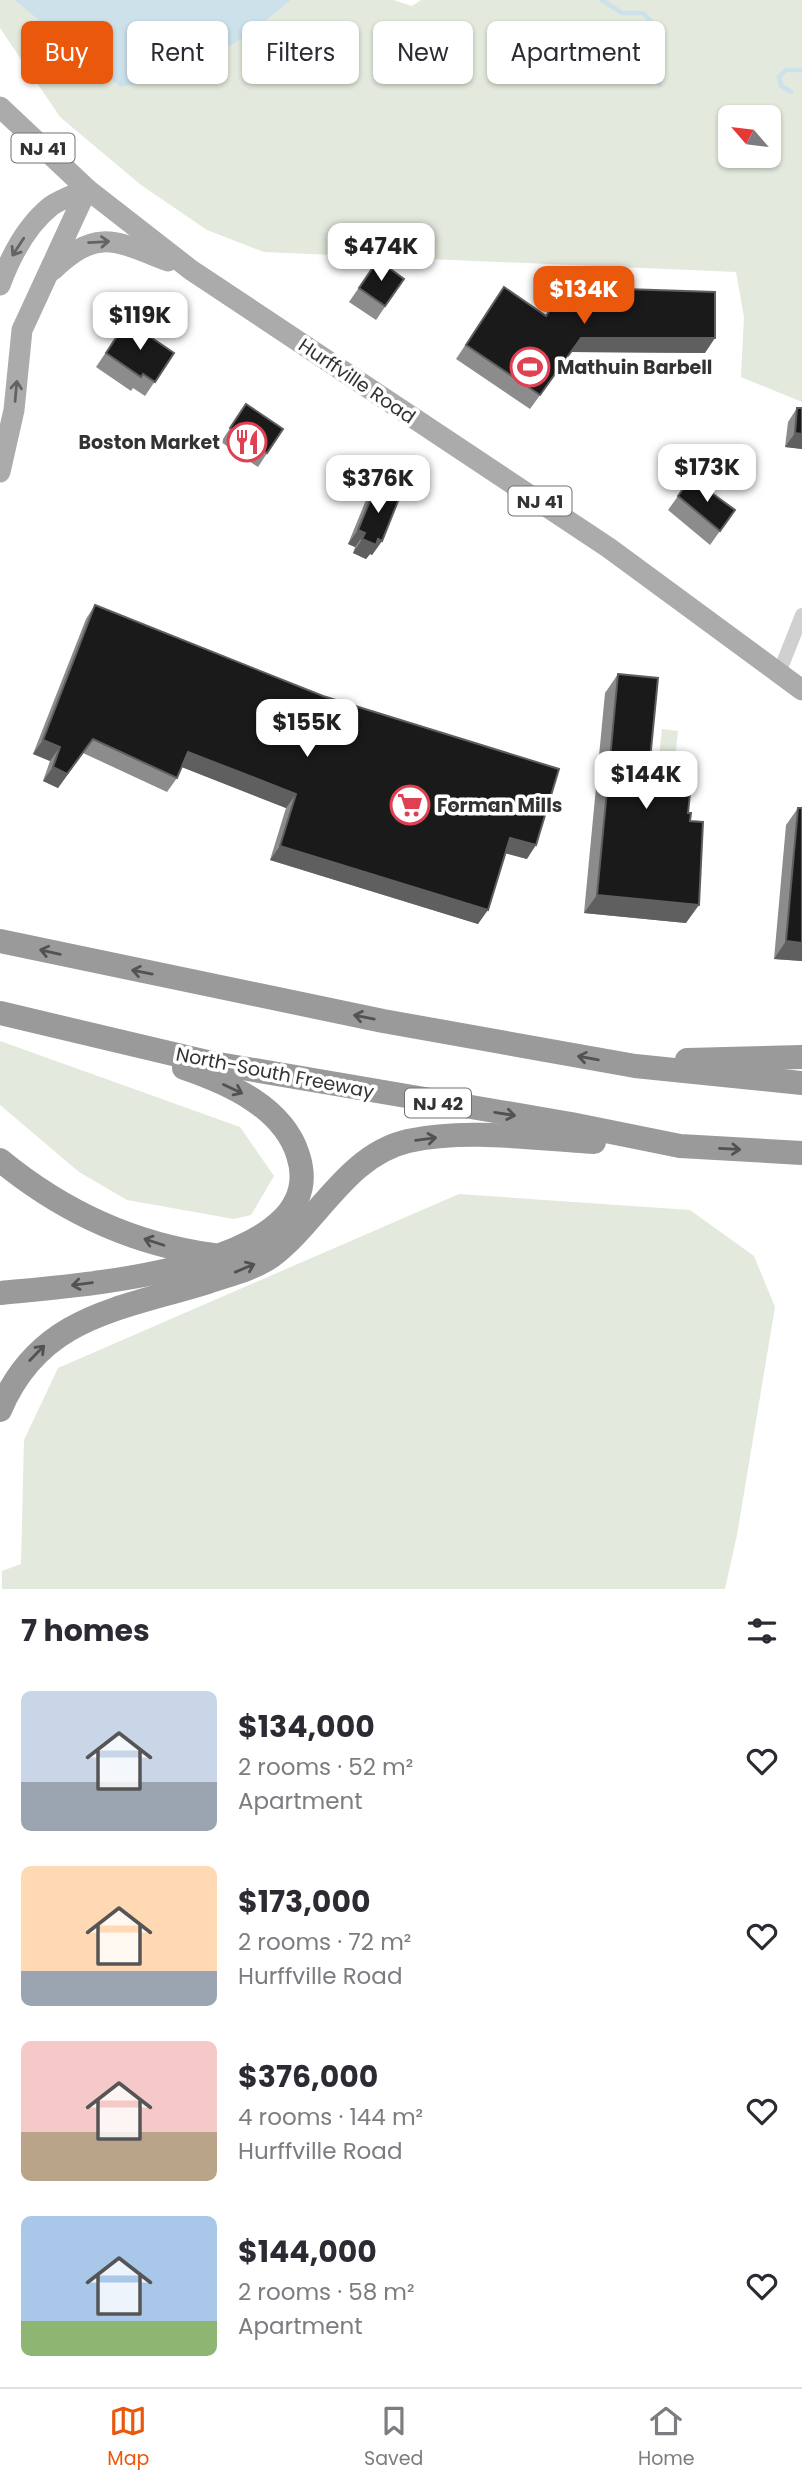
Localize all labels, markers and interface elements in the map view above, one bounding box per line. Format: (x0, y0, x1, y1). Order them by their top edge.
chip: Buy (21, 21, 113, 84)
chip: Rent (127, 21, 228, 84)
chip: Filters (242, 21, 359, 84)
chip: New (373, 21, 473, 84)
chip: Apartment (487, 21, 665, 84)
north arrow (718, 105, 780, 168)
map controls (718, 105, 781, 168)
road number: NJ 41 (12, 134, 74, 162)
pin: $474K (332, 224, 430, 283)
text: $474K (344, 230, 418, 262)
one-way arrow (87, 236, 110, 249)
one-way arrow (11, 237, 26, 256)
pin: $134K (535, 266, 633, 326)
text: $134K (549, 273, 619, 305)
pin: $119K (91, 292, 189, 352)
text: $119K (109, 299, 171, 331)
street label: Hurffville Road (293, 332, 421, 430)
sports icon: Mathuin Barbell (509, 346, 551, 388)
place label: Mathuin Barbell (557, 354, 712, 381)
one-way arrow (10, 380, 23, 403)
restaurant icon: Boston Market (226, 421, 268, 463)
place label: Boston Market (78, 429, 220, 456)
pin: $173K (658, 444, 756, 504)
text: $173K (674, 451, 740, 483)
pin: $376K (329, 456, 427, 515)
text: $376K (342, 462, 414, 494)
road number: NJ 41 (508, 486, 572, 516)
pin: $155K (258, 700, 356, 759)
text: $155K (272, 706, 342, 738)
pin: $144K (597, 752, 695, 811)
text: $144K (611, 758, 681, 790)
supermarket icon: Forman Mills (389, 784, 431, 826)
place label: Forman Mills (437, 792, 562, 819)
one-way arrow (39, 945, 62, 958)
one-way arrow (131, 964, 154, 978)
one-way arrow (353, 1010, 376, 1024)
street label: North-South Freeway (174, 1041, 377, 1105)
one-way arrow (577, 1051, 600, 1064)
one-way arrow (222, 1083, 243, 1096)
road number: NJ 42 (405, 1088, 471, 1118)
one-way arrow (493, 1108, 516, 1121)
one-way arrow (414, 1132, 437, 1145)
one-way arrow (718, 1143, 740, 1156)
one-way arrow (143, 1235, 165, 1247)
one-way arrow (234, 1261, 256, 1274)
one-way arrow (71, 1277, 93, 1290)
one-way arrow (29, 1344, 45, 1362)
text: 7 homes (21, 1609, 150, 1652)
icon: filters (743, 1612, 781, 1650)
text: $134,000 (238, 1705, 375, 1748)
icon: home (77, 1719, 161, 1803)
icon: heart (743, 1742, 781, 1780)
text: 2 rooms · 52 m² (238, 1751, 413, 1783)
text: Apartment (238, 1785, 363, 1817)
text: $173,000 (238, 1880, 371, 1923)
icon: home (77, 1894, 161, 1978)
icon: heart (743, 1917, 781, 1955)
text: 2 rooms · 72 m² (238, 1926, 411, 1958)
text: Hurffville Road (238, 1960, 402, 1992)
text: $376,000 (238, 2055, 378, 2098)
icon: home (77, 2069, 161, 2153)
icon: heart (743, 2092, 781, 2130)
text: 4 rooms · 144 m² (238, 2101, 423, 2133)
text: Hurffville Road (238, 2135, 402, 2167)
text: $144,000 (238, 2230, 377, 2273)
icon: home (77, 2244, 161, 2328)
icon: heart (743, 2267, 781, 2305)
text: 2 rooms · 58 m² (238, 2276, 415, 2308)
text: Apartment (238, 2310, 363, 2342)
tab: Map (107, 2402, 149, 2473)
tab: Saved (364, 2402, 423, 2473)
tab: Home (638, 2402, 695, 2473)

